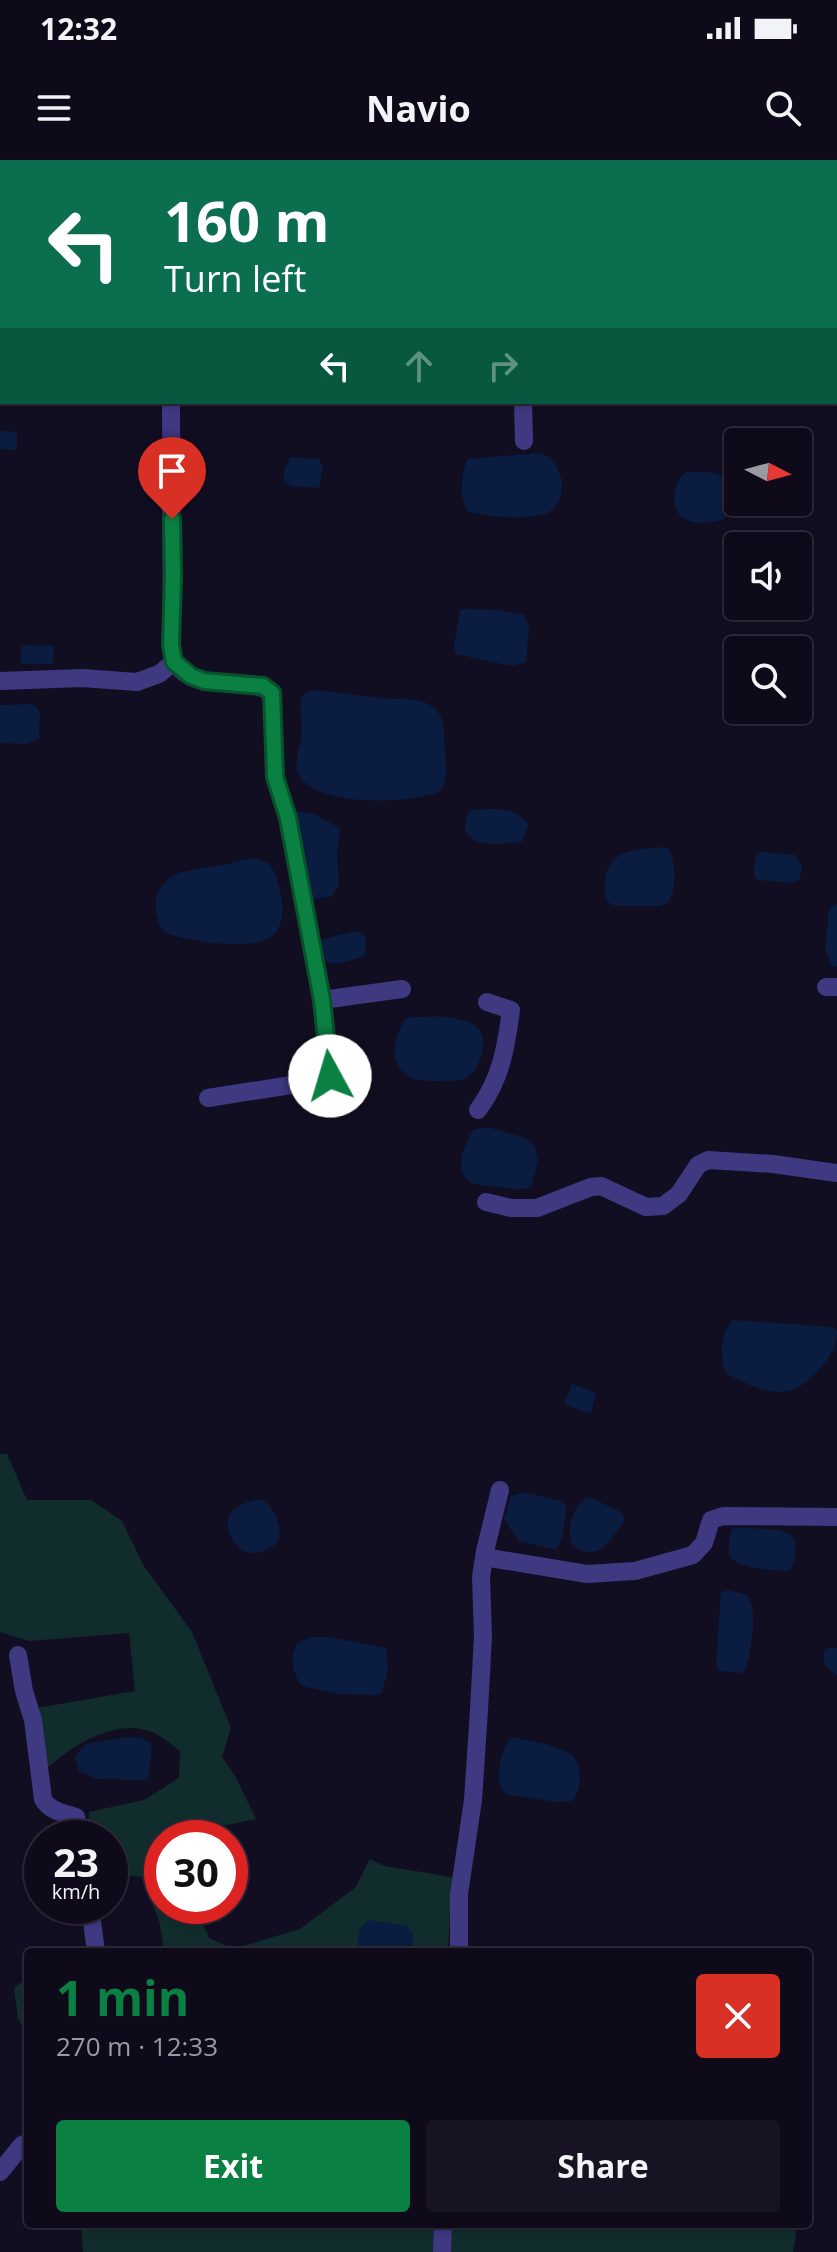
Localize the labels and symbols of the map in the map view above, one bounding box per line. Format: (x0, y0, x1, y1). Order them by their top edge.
north arrow (724, 428, 812, 516)
pin (138, 437, 206, 519)
position arrow (288, 1034, 372, 1118)
speed limit sign: 30 (144, 1820, 248, 1924)

